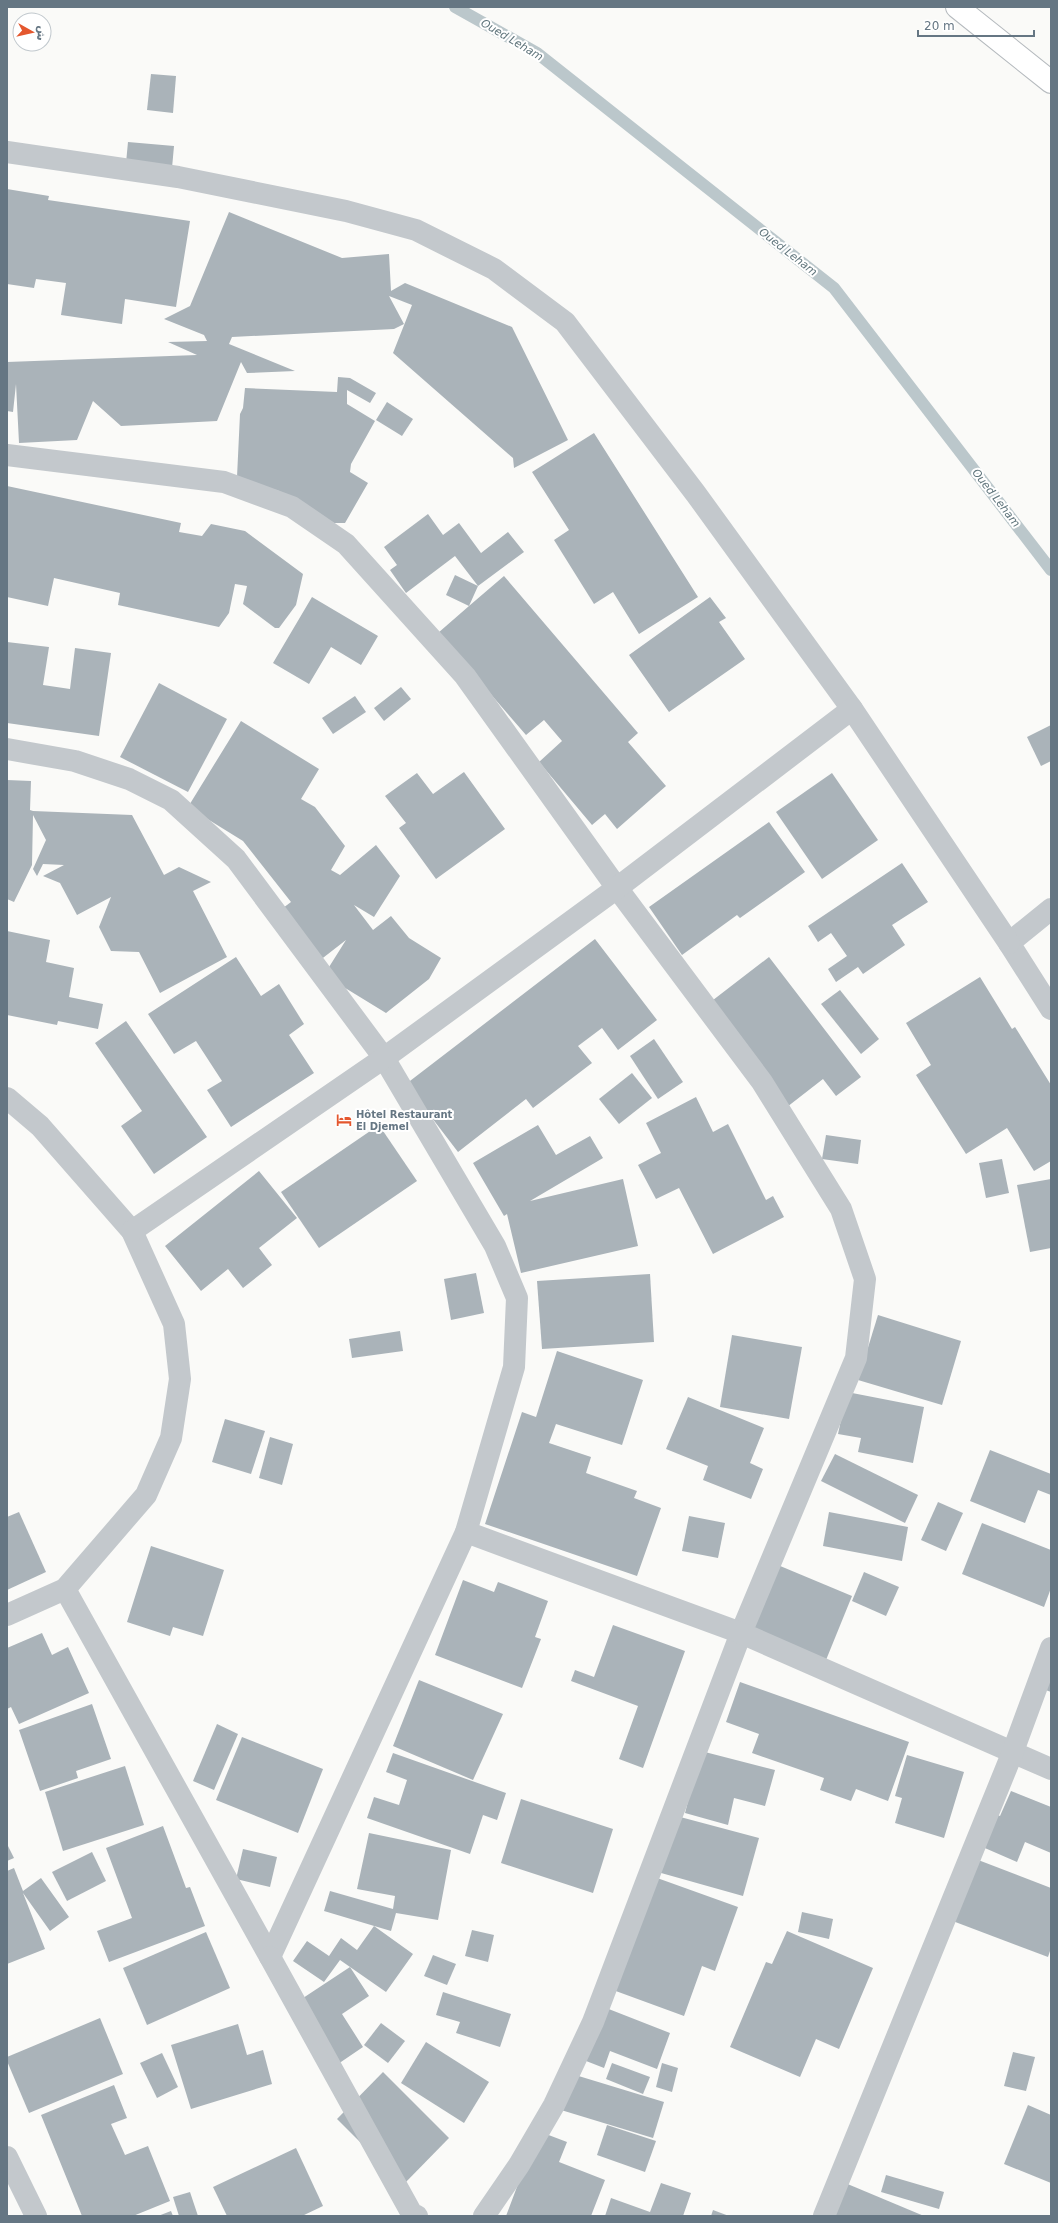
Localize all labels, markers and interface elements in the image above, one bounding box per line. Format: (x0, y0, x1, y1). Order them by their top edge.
north arrow (12, 12, 52, 52)
scale bar (918, 12, 1034, 38)
water label: Oued Leham (479, 16, 545, 64)
text: 20 m (924, 19, 955, 33)
text: ش (34, 25, 49, 42)
water label: Oued Leham (756, 225, 820, 279)
water label: Oued Leham (969, 466, 1023, 530)
place label: Hôtel Restaurant El Djemel (356, 1109, 453, 1132)
hotel icon: Hôtel Restaurant El Djemel (335, 1111, 353, 1129)

